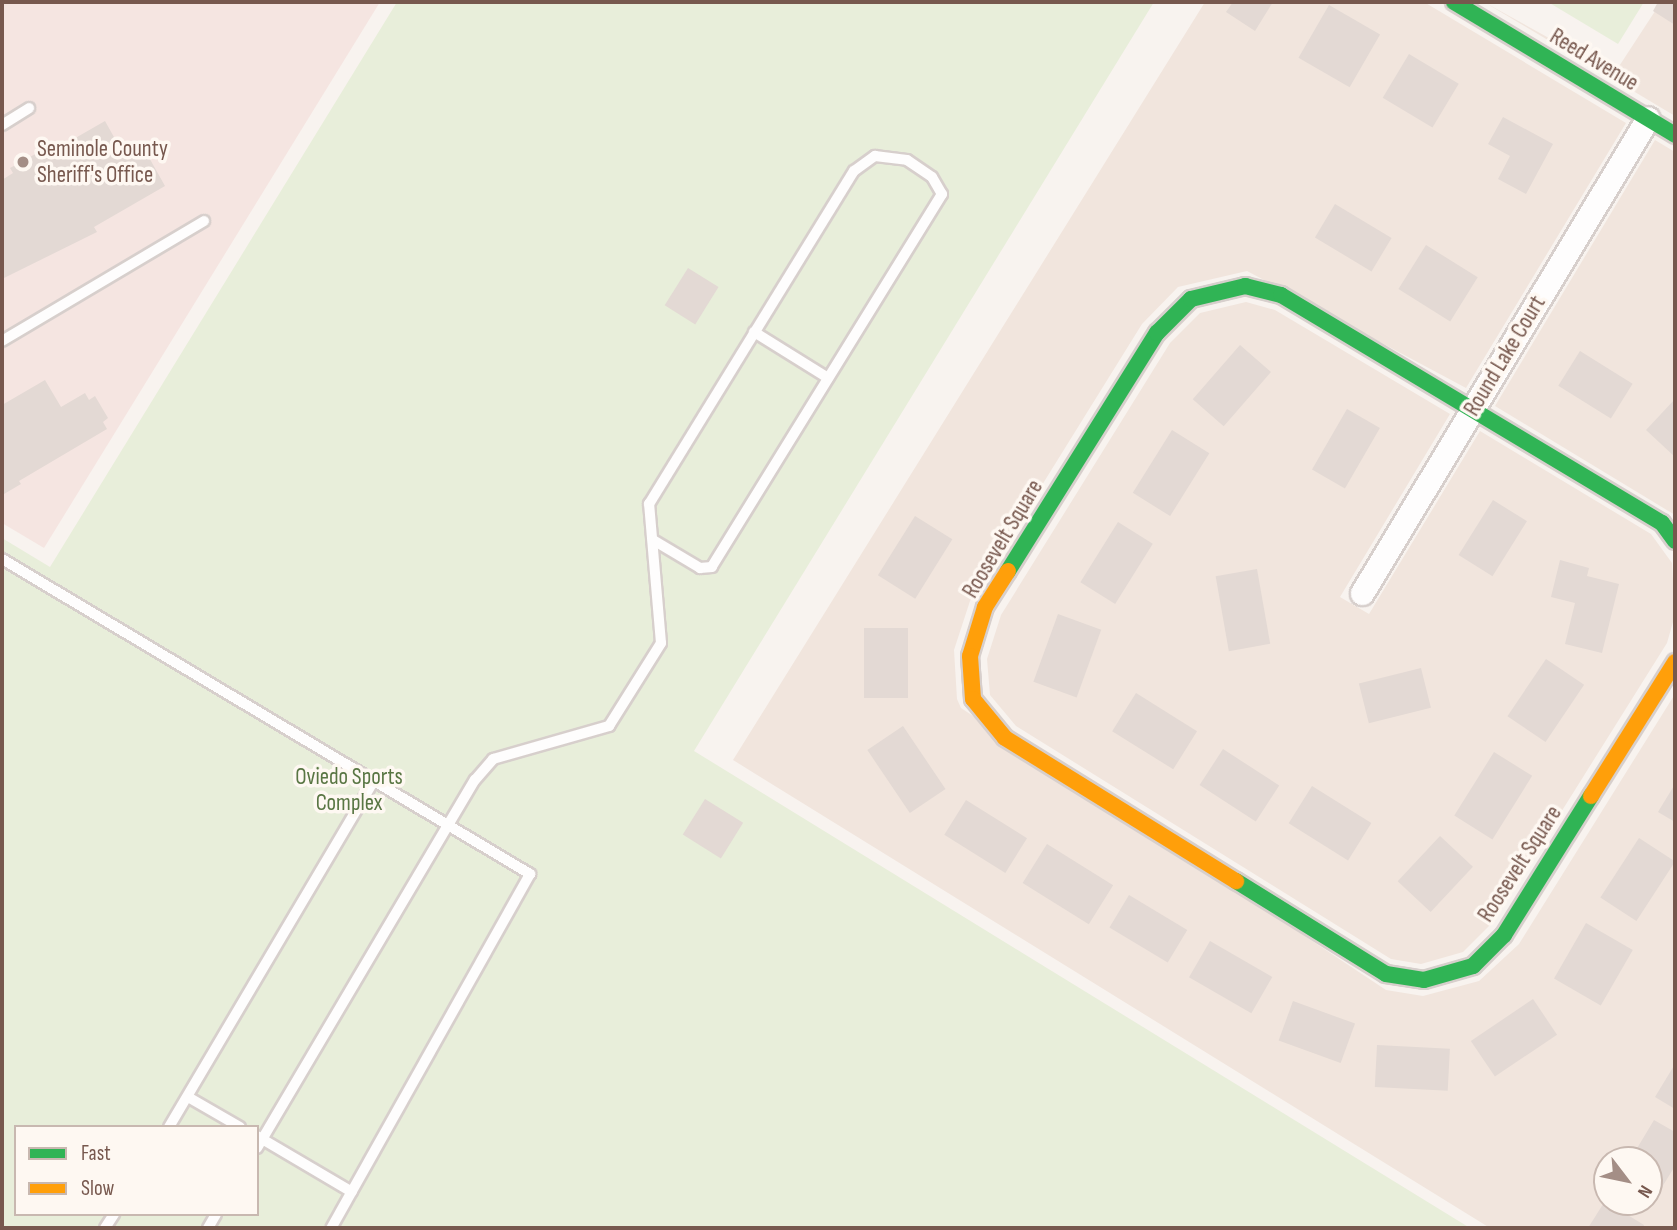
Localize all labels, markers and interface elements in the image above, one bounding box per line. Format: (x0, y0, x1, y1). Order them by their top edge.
street label: Reed Avenue (1545, 23, 1643, 97)
place label: Seminole County Sheriff's Office (37, 135, 168, 189)
marker: Seminole County Sheriff's Office (15, 154, 31, 170)
street label: Round Lake Court (1458, 291, 1552, 421)
street label: Roosevelt Square (957, 475, 1049, 603)
park label: Oviedo Sports Complex (295, 763, 403, 817)
street label: Roosevelt Square (1472, 801, 1568, 927)
legend (14, 1125, 259, 1216)
text: Fast (81, 1141, 111, 1166)
north arrow (1593, 1146, 1663, 1216)
text: Slow (81, 1176, 114, 1201)
text: N (1632, 1181, 1657, 1202)

